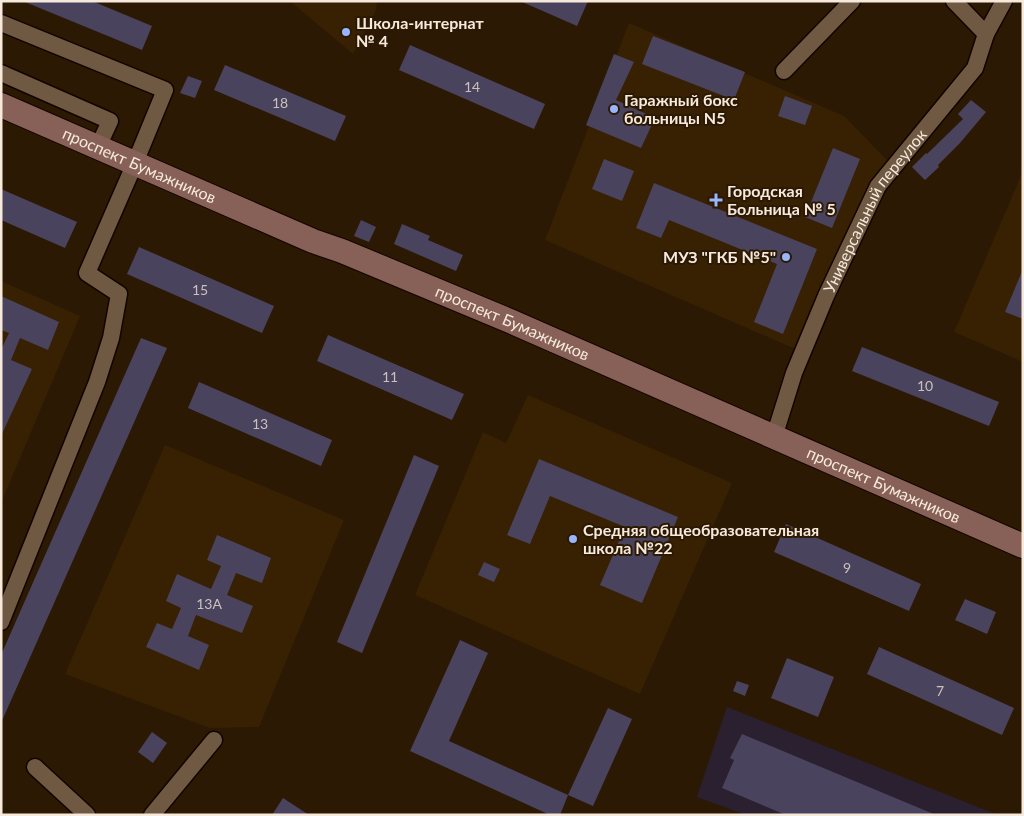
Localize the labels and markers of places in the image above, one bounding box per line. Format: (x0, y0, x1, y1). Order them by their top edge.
place label: Школа-интернат № 4 (356, 13, 484, 50)
marker: Школа-интернат № 4 (340, 26, 352, 38)
place label: Гаражный бокс больницы N5 (624, 90, 738, 127)
marker: Гаражный бокс больницы N5 (608, 103, 620, 115)
place label: Городская Больница № 5 (727, 181, 836, 218)
marker: Городская Больница № 5 (709, 193, 723, 207)
place label: МУЗ "ГКБ №5" (663, 247, 776, 266)
marker: МУЗ "ГКБ №5" (780, 251, 792, 263)
place label: Средняя общеобразовательная школа №22 (583, 520, 819, 557)
marker: Средняя общеобразовательная школа №22 (567, 533, 579, 545)

